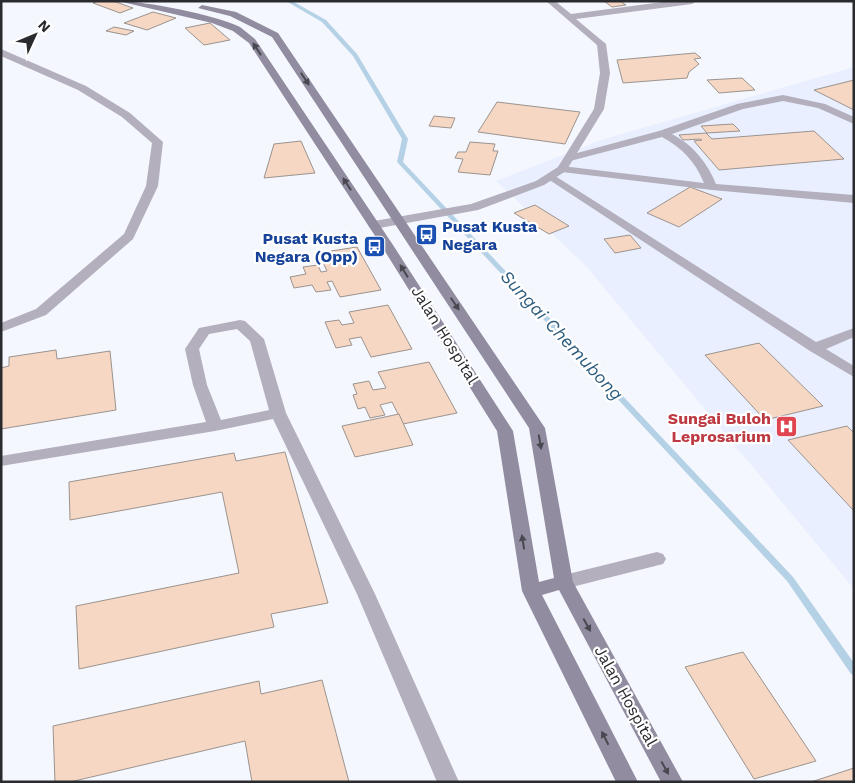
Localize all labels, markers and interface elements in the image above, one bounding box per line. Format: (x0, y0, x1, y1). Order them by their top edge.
north arrow (10, 10, 60, 60)
text: N (35, 17, 54, 35)
one-way arrow (253, 42, 262, 55)
one-way arrow (300, 72, 310, 86)
one-way arrow (342, 178, 352, 191)
place label: Pusat Kusta Negara (442, 217, 538, 254)
bus stop icon: Pusat Kusta Negara (414, 223, 438, 247)
place label: Pusat Kusta Negara (Opp) (255, 229, 359, 266)
bus stop icon: Pusat Kusta Negara (Opp) (362, 235, 386, 259)
one-way arrow (399, 264, 409, 278)
water label: Sungai Chemubong (496, 266, 628, 404)
street label: Jalan Hospital (407, 283, 483, 387)
one-way arrow (450, 298, 460, 311)
place label: Sungai Buloh Leprosarium (668, 409, 771, 446)
hospital icon: Sungai Buloh Leprosarium (775, 415, 799, 439)
one-way arrow (536, 434, 544, 450)
one-way arrow (519, 534, 527, 550)
one-way arrow (583, 618, 591, 632)
street label: Jalan Hospital (591, 643, 661, 750)
one-way arrow (601, 731, 609, 745)
one-way arrow (661, 761, 669, 775)

